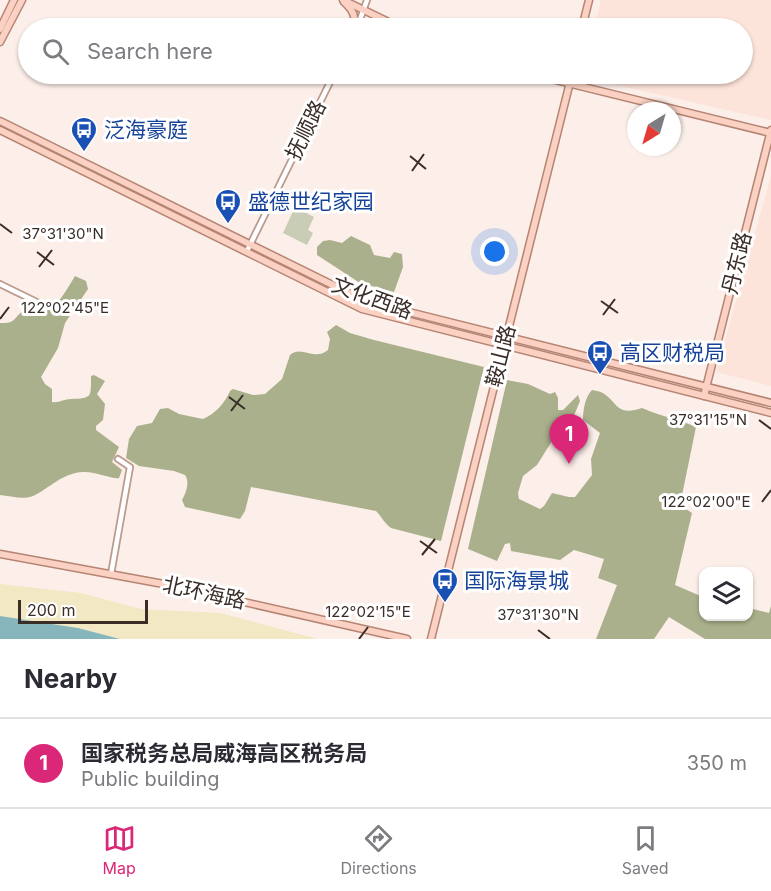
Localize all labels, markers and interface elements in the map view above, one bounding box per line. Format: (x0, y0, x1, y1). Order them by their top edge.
search box (18, 18, 753, 84)
icon: search (39, 35, 72, 68)
text: Search here (87, 38, 213, 64)
street label: 抚顺路 (281, 96, 331, 164)
north arrow (627, 102, 681, 156)
bus stop icon: 泛海豪庭 (69, 115, 99, 153)
place label: 泛海豪庭 (104, 117, 188, 142)
bus stop icon: 盛德世纪家园 (213, 187, 243, 225)
place label: 盛德世纪家园 (248, 189, 374, 214)
text: 37°31'30"N (22, 224, 104, 243)
street label: 丹东路 (717, 229, 756, 296)
your location (480, 237, 509, 266)
street label: 文化西路 (328, 271, 416, 324)
text: 122°02'45"E (21, 298, 109, 317)
street label: 鞍山路 (481, 322, 520, 389)
bus stop icon: 高区财税局 (585, 338, 615, 376)
place label: 高区财税局 (620, 340, 725, 365)
text: 37°31'15"N (669, 410, 747, 429)
pin: 1 (550, 414, 588, 464)
text: 122°02'00"E (661, 492, 751, 511)
bus stop icon: 国际海景城 (430, 566, 460, 604)
map controls (699, 567, 753, 621)
button: layers (699, 567, 753, 621)
place label: 国际海景城 (464, 568, 569, 593)
street label: 北环海路 (160, 572, 248, 613)
scale bar (18, 597, 148, 624)
text: 200 m (27, 600, 75, 620)
text: 122°02'15"E (325, 602, 411, 621)
text: 37°31'30"N (497, 605, 579, 624)
text: Nearby (24, 663, 117, 694)
text: 国家税务总局威海高区税务局 (81, 740, 367, 766)
text: 1 (39, 751, 48, 775)
text: 350 m (687, 751, 747, 775)
text: Public building (81, 767, 220, 791)
tab: Map (102, 822, 136, 878)
tab: Directions (341, 822, 417, 878)
tab: Saved (622, 822, 669, 878)

